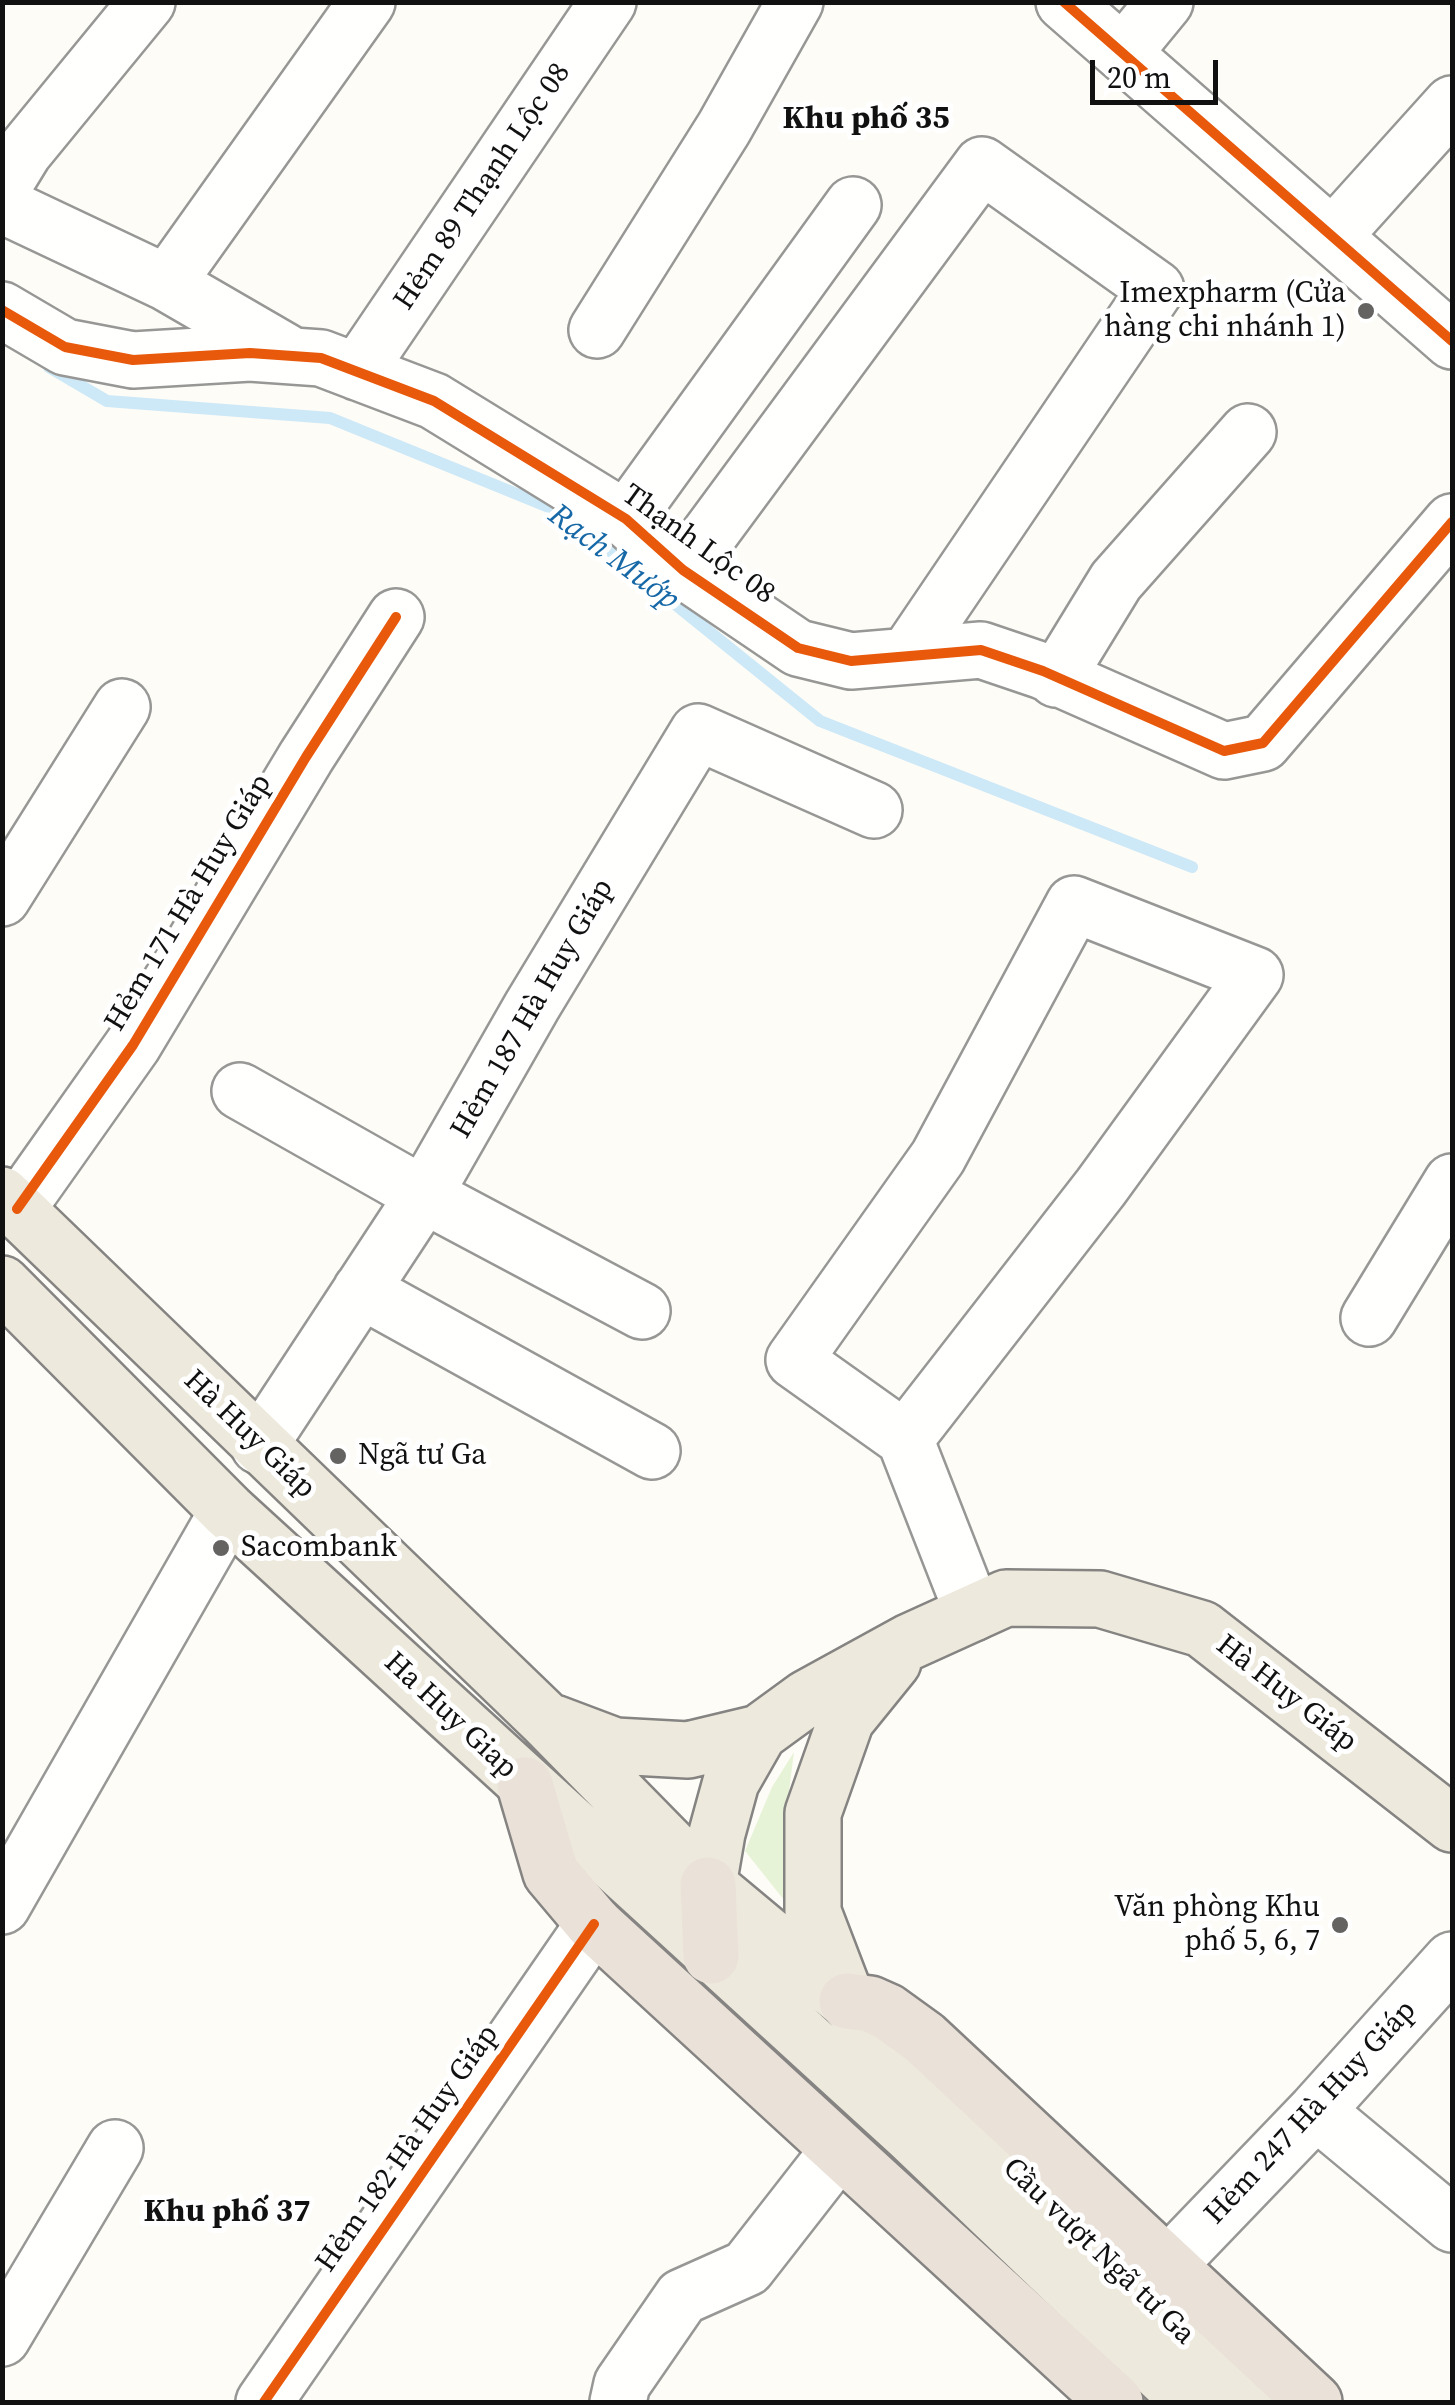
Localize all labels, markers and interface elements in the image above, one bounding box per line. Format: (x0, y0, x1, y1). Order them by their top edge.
scale bar (1095, 40, 1222, 102)
street label: Hẻm 89 Thạnh Lộc 08 (387, 57, 579, 317)
text: 20 m (1107, 57, 1171, 98)
district label: Khu phố 35 (783, 101, 949, 139)
place label: Imexpharm (Cửa hàng chi nhánh 1) (1104, 276, 1346, 346)
marker: Imexpharm (Cửa hàng chi nhánh 1) (1355, 300, 1377, 322)
street label: Thạnh Lộc 08 (614, 477, 782, 613)
water label: Rạch Mướp (540, 497, 686, 619)
street label: Hẻm 171 Hà Huy Giáp (98, 768, 280, 1038)
street label: Hẻm 187 Hà Huy Giáp (444, 873, 622, 1145)
street label: Hà Huy Giáp (176, 1363, 322, 1507)
place label: Ngã tư Ga (358, 1438, 487, 1474)
marker: Ngã tư Ga (327, 1445, 349, 1467)
place label: Sacombank (241, 1530, 397, 1566)
marker: Sacombank (210, 1537, 232, 1559)
street label: Hà Huy Giáp (1208, 1628, 1364, 1760)
street label: Ha Huy Giap (376, 1645, 524, 1787)
place label: Văn phòng Khu phố 5, 6, 7 (1114, 1890, 1320, 1960)
marker: Văn phòng Khu phố 5, 6, 7 (1329, 1914, 1351, 1936)
street label: Hẻm 247 Hà Huy Giáp (1198, 1993, 1424, 2233)
street label: Hẻm 182 Hà Huy Giáp (309, 2018, 507, 2280)
street label: Cầu vượt Ngã tư Ga (994, 2151, 1202, 2353)
district label: Khu phố 37 (144, 2194, 310, 2232)

